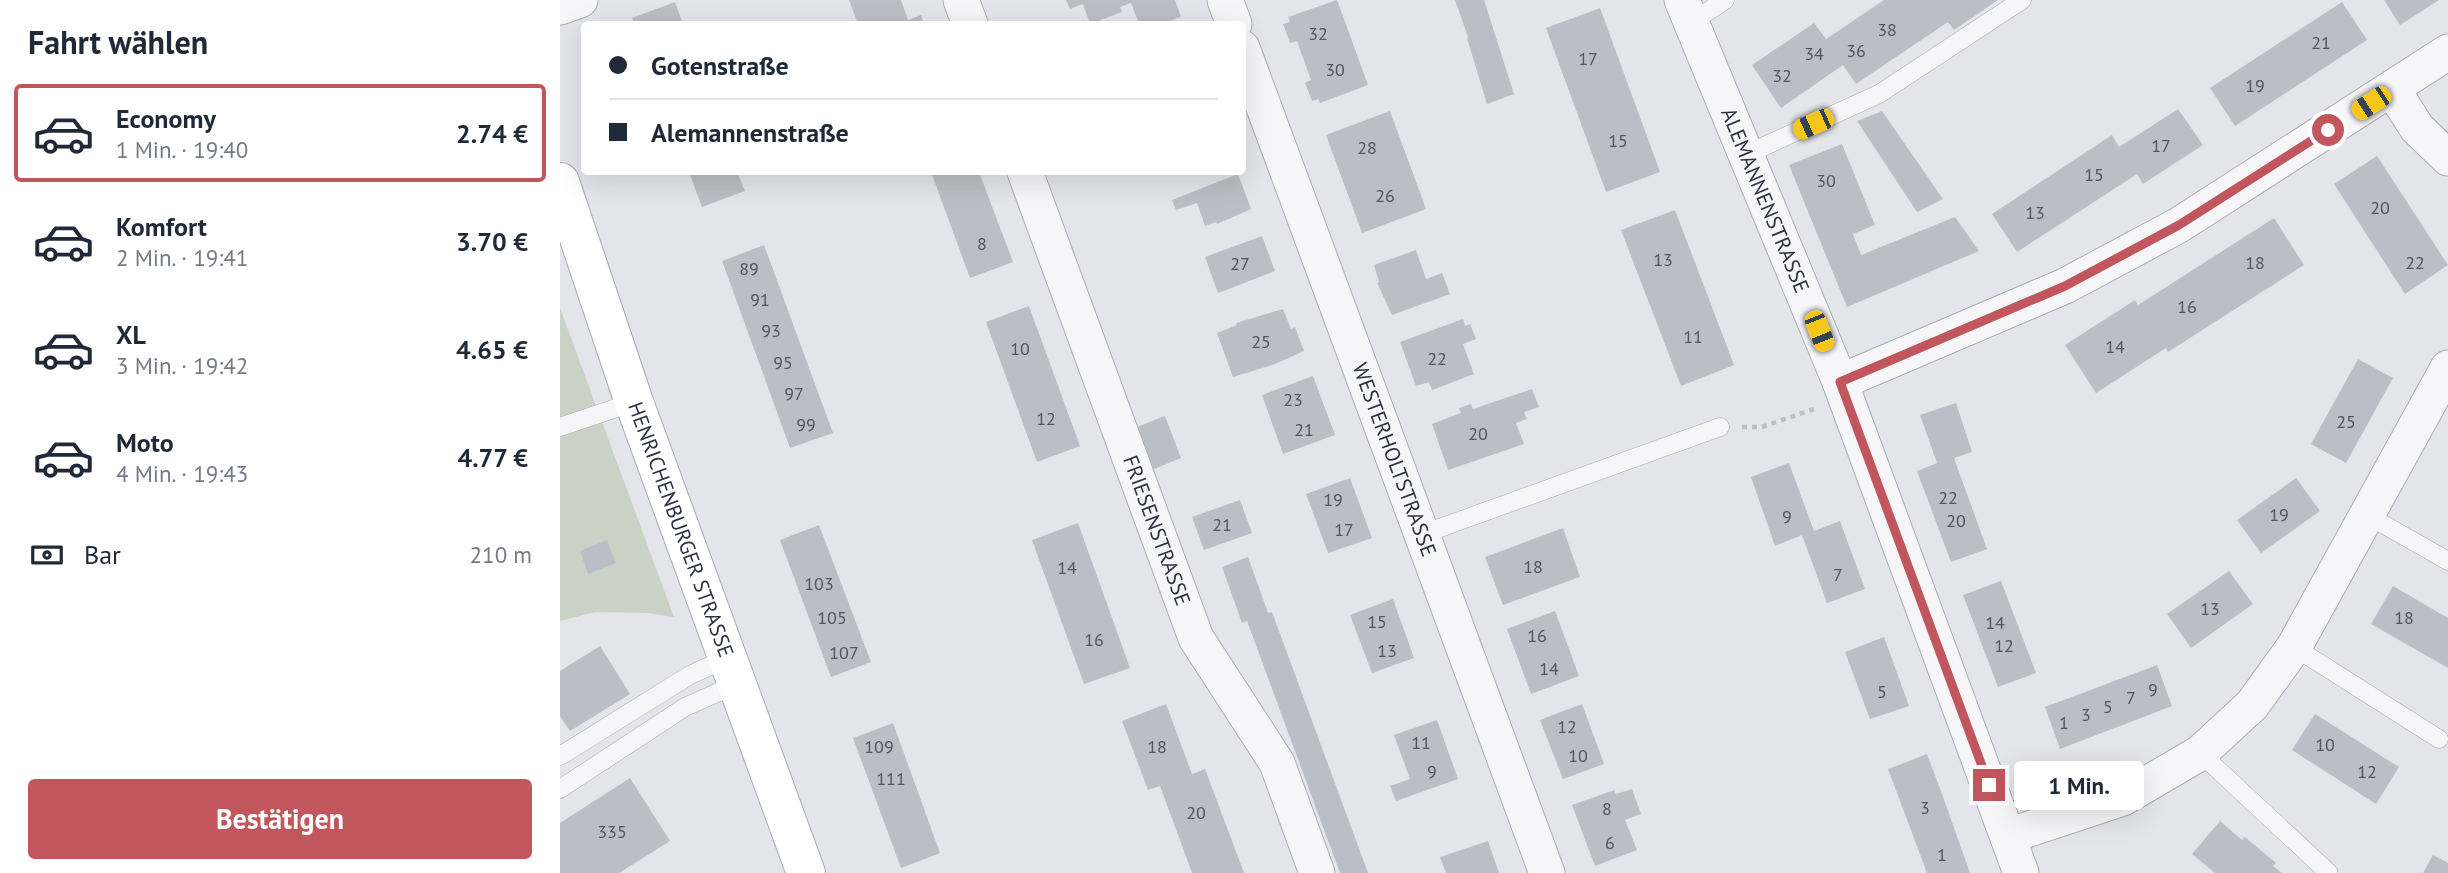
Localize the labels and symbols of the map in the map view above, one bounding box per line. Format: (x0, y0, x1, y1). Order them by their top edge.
house number: 38 (1877, 18, 1897, 41)
house number: 32 (1308, 22, 1328, 45)
house number: 21 (2311, 31, 2331, 54)
house number: 36 (1846, 39, 1866, 62)
house number: 34 (1804, 42, 1824, 65)
house number: 17 (1578, 47, 1598, 70)
house number: 30 (1325, 58, 1345, 81)
house number: 32 (1772, 64, 1792, 87)
house number: 19 (2245, 74, 2265, 97)
car (2348, 83, 2395, 123)
street label: ALEMANNENSTRASSE (1715, 104, 1816, 297)
car (1790, 106, 1837, 142)
route start (2312, 114, 2344, 146)
house number: 15 (1608, 129, 1628, 152)
house number: 17 (2151, 134, 2171, 157)
house number: 28 (1357, 136, 1377, 159)
house number: 15 (2084, 163, 2104, 186)
house number: 30 (1816, 169, 1836, 192)
house number: 26 (1375, 184, 1395, 207)
house number: 20 (2370, 196, 2390, 219)
house number: 13 (2025, 201, 2045, 224)
house number: 8 (977, 232, 987, 255)
house number: 13 (1653, 248, 1673, 271)
house number: 18 (2245, 251, 2265, 274)
house number: 22 (2405, 251, 2425, 274)
house number: 27 (1230, 252, 1250, 275)
house number: 89 (739, 257, 759, 280)
house number: 91 (750, 288, 770, 311)
house number: 16 (2177, 295, 2197, 318)
car (1802, 308, 1837, 354)
house number: 93 (761, 319, 781, 342)
house number: 11 (1683, 325, 1703, 348)
house number: 25 (1251, 330, 1271, 353)
house number: 14 (2105, 335, 2125, 358)
house number: 10 (1010, 337, 1030, 360)
house number: 22 (1427, 347, 1447, 370)
house number: 95 (773, 351, 793, 374)
street label: WESTERHOLTSTRASSE (1347, 359, 1443, 560)
house number: 97 (784, 382, 804, 405)
house number: 23 (1283, 388, 1303, 411)
street label: HENRICHENBURGER STRASSE (622, 398, 740, 661)
house number: 12 (1036, 407, 1056, 430)
house number: 25 (2336, 410, 2356, 433)
house number: 99 (796, 413, 816, 436)
house number: 21 (1294, 418, 1314, 441)
house number: 20 (1468, 422, 1488, 445)
street label: FRIESENSTRASSE (1117, 452, 1197, 609)
house number: 22 (1938, 486, 1958, 509)
house number: 19 (1323, 488, 1343, 511)
house number: 19 (2269, 503, 2289, 526)
house number: 9 (1782, 505, 1792, 528)
house number: 20 (1946, 509, 1966, 532)
house number: 21 (1212, 513, 1232, 536)
house number: 17 (1334, 518, 1354, 541)
house number: 18 (1523, 555, 1543, 578)
house number: 14 (1057, 556, 1077, 579)
house number: 7 (1833, 563, 1843, 586)
house number: 103 (804, 572, 834, 595)
house number: 13 (2200, 597, 2220, 620)
house number: 105 (817, 606, 847, 629)
house number: 18 (2394, 606, 2414, 629)
house number: 15 (1367, 610, 1387, 633)
house number: 14 (1985, 611, 2005, 634)
house number: 16 (1527, 624, 1547, 647)
house number: 16 (1084, 628, 1104, 651)
house number: 12 (1994, 634, 2014, 657)
house number: 13 (1377, 639, 1397, 662)
house number: 107 (829, 641, 859, 664)
house number: 14 (1539, 657, 1559, 680)
house number: 9 (2148, 678, 2158, 701)
house number: 5 (1877, 680, 1887, 703)
house number: 7 (2126, 686, 2136, 709)
house number: 5 (2103, 695, 2113, 718)
house number: 3 (2081, 703, 2091, 726)
house number: 1 (2059, 711, 2069, 734)
house number: 12 (1557, 715, 1577, 738)
house number: 11 (1411, 731, 1431, 754)
house number: 10 (2315, 733, 2335, 756)
house number: 109 (864, 735, 894, 758)
house number: 18 (1147, 735, 1167, 758)
house number: 10 (1568, 744, 1588, 767)
house number: 9 (1427, 760, 1437, 783)
callout: 1 Min. (2014, 760, 2143, 810)
house number: 12 (2357, 760, 2377, 783)
house number: 111 (876, 767, 906, 790)
route end (1973, 769, 2005, 801)
house number: 3 (1920, 796, 1930, 819)
house number: 8 (1602, 797, 1612, 820)
house number: 20 (1186, 801, 1206, 824)
house number: 335 (597, 820, 627, 843)
house number: 6 (1605, 831, 1615, 854)
house number: 1 (1937, 843, 1947, 866)

